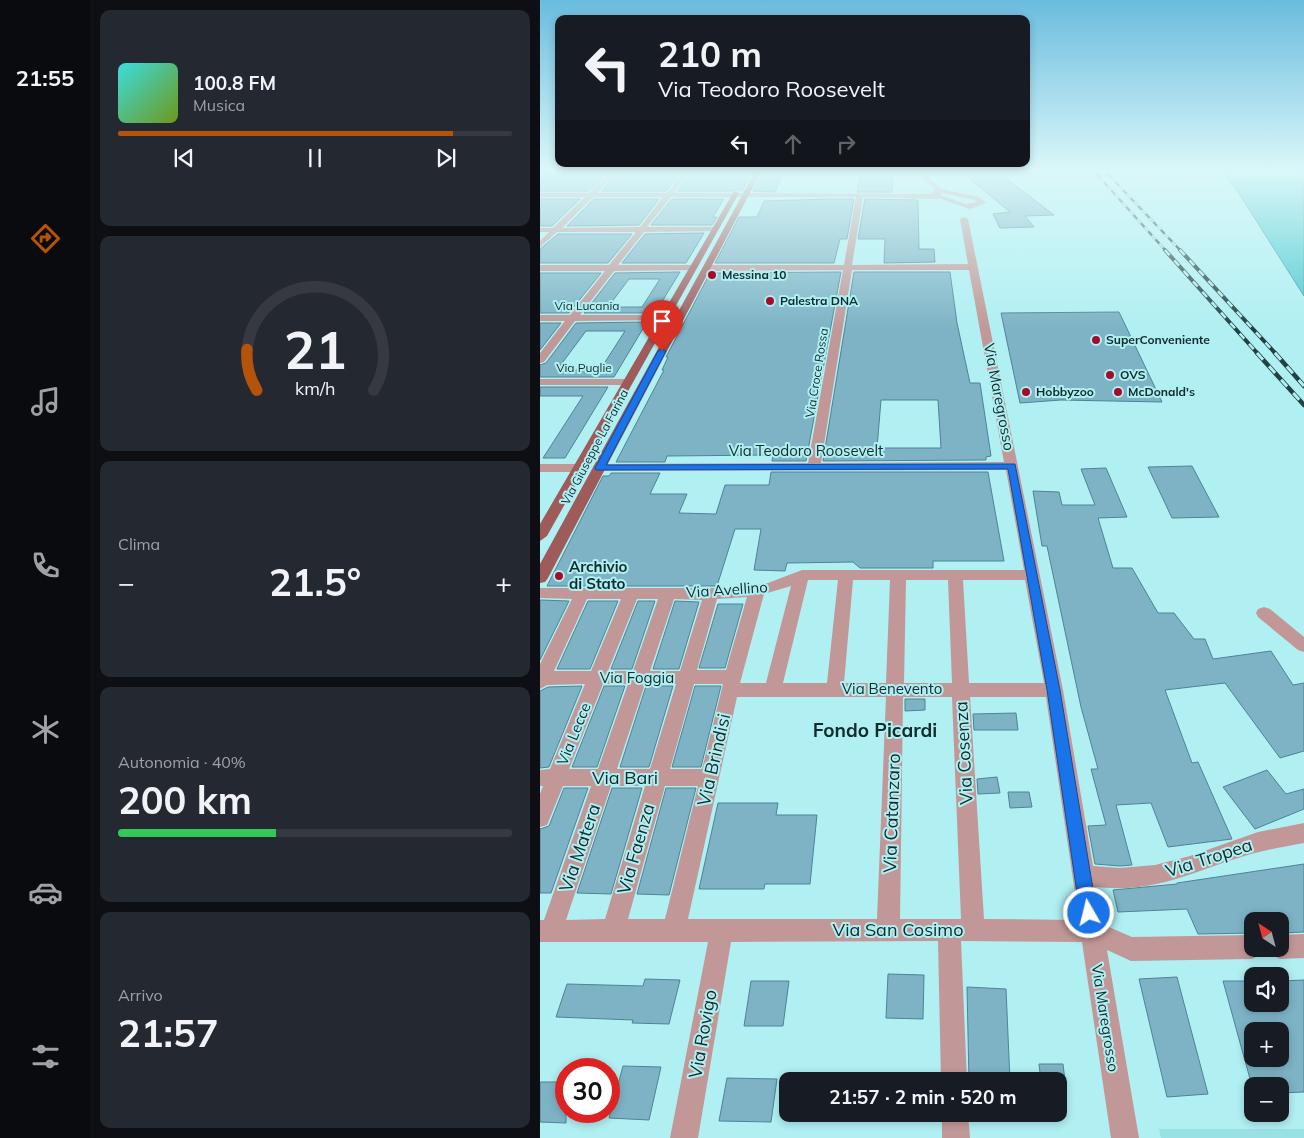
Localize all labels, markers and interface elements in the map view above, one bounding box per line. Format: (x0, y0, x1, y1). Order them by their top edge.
text: 210 m (658, 32, 762, 76)
icon: left (575, 35, 640, 100)
text: 21:55 (16, 64, 74, 92)
text: 100.8 FM (193, 71, 276, 95)
text: Via Teodoro Roosevelt (658, 75, 885, 103)
text: Musica (193, 95, 245, 115)
icon: left (726, 130, 754, 158)
icon: ahead (779, 130, 807, 158)
icon: right (832, 130, 860, 158)
icon: previous (170, 144, 198, 172)
icon: pause (301, 144, 329, 172)
icon: next (432, 144, 460, 172)
icon: directions (28, 221, 63, 256)
place label: Messina 10 (722, 267, 787, 282)
marker: Messina 10 (706, 269, 718, 281)
place label: Palestra DNA (780, 293, 858, 308)
marker: Palestra DNA (764, 295, 776, 307)
street label: Via Lucania (554, 298, 620, 313)
pin (641, 300, 683, 351)
icon: arrive (648, 307, 676, 335)
text: 21 (284, 317, 346, 382)
street label: Via Croce Rossa (802, 327, 831, 419)
place label: SuperConveniente (1106, 332, 1210, 347)
marker: SuperConveniente (1090, 334, 1102, 346)
street label: Via Maregrosso (980, 342, 1019, 452)
street label: Via Puglie (556, 360, 612, 375)
place label: OVS (1120, 367, 1146, 382)
marker: OVS (1104, 369, 1116, 381)
text: km/h (295, 377, 335, 399)
icon: music (28, 384, 63, 419)
place label: Hobbyzoo (1036, 384, 1094, 399)
place label: McDonald's (1128, 384, 1195, 399)
street label: Via Giuseppe La Farina (558, 386, 631, 507)
marker: Hobbyzoo (1020, 386, 1032, 398)
marker: McDonald's (1112, 386, 1124, 398)
street label: Via Teodoro Roosevelt (729, 441, 883, 460)
text: Clima (118, 534, 160, 554)
icon: phone (28, 548, 63, 583)
place label: Archivio di Stato (569, 557, 628, 593)
text: 21.5° (269, 558, 361, 606)
text: − (118, 565, 135, 600)
text: + (495, 565, 512, 600)
marker: Archivio di Stato (553, 570, 565, 582)
street label: Via Avellino (686, 577, 768, 602)
street label: Via Foggia (600, 668, 674, 687)
street label: Via Benevento (842, 679, 942, 698)
street label: Via Lecce (552, 700, 595, 768)
street label: Via Cosenza (949, 701, 978, 805)
street label: Via Brindisi (692, 711, 735, 808)
icon: climate (28, 712, 63, 747)
district label: Fondo Picardi (813, 718, 937, 742)
text: Autonomia · 40% (118, 752, 246, 772)
street label: Via Catanzaro (878, 753, 905, 873)
street label: Via Bari (592, 766, 658, 789)
text: 200 km (118, 776, 252, 824)
street label: Via Matera (554, 801, 605, 895)
street label: Via Faenza (612, 801, 659, 897)
street label: Via Tropea (1163, 833, 1255, 882)
icon: car (28, 875, 63, 910)
position arrow (1062, 886, 1114, 938)
north arrow (1244, 912, 1289, 958)
map controls (1244, 912, 1289, 1122)
street label: Via San Cosimo (833, 918, 963, 941)
street label: Via Maregrosso (1088, 963, 1123, 1073)
button: sound (1244, 967, 1289, 1012)
text: Arrivo (118, 985, 163, 1005)
street label: Via Rovigo (683, 988, 722, 1080)
text: 21:57 (118, 1009, 219, 1057)
button: + (1244, 1022, 1289, 1067)
icon: filters (28, 1039, 63, 1074)
speed limit sign: 30 (555, 1058, 620, 1123)
button: − (1244, 1077, 1289, 1122)
text: 21:57 · 2 min · 520 m (829, 1085, 1017, 1109)

